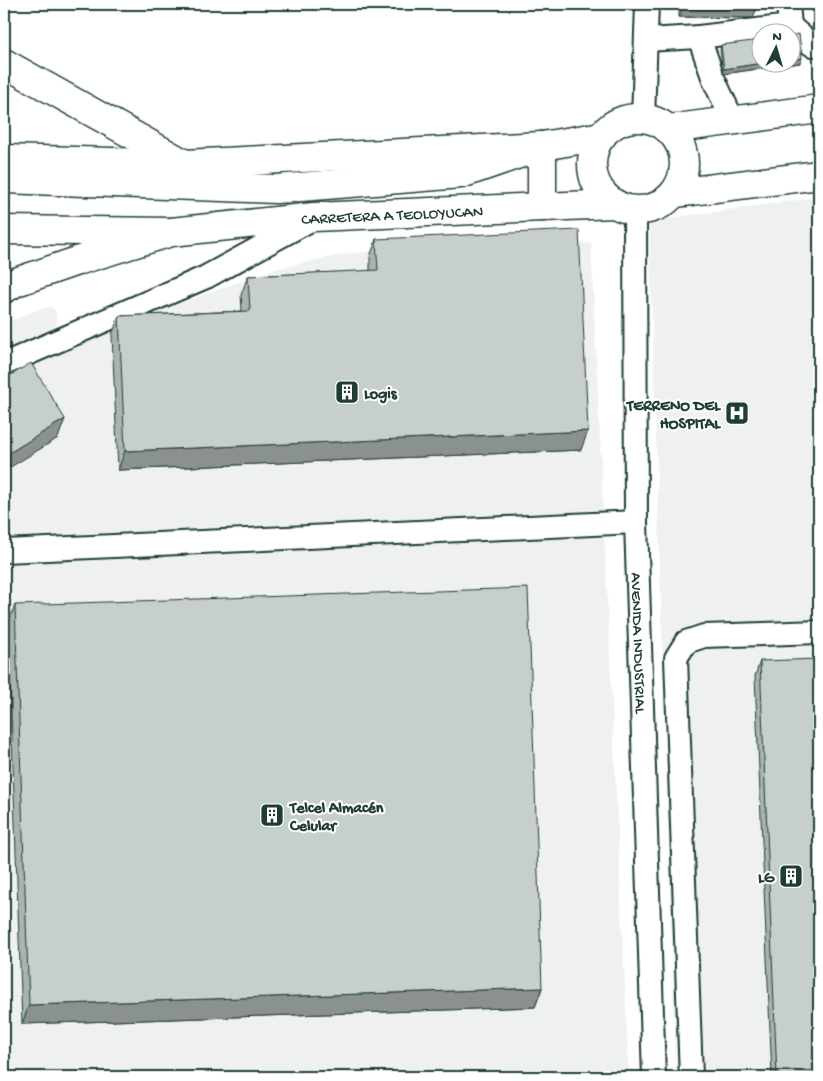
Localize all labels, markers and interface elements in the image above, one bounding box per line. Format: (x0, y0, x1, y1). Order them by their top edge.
north arrow (750, 22, 800, 72)
text: N (772, 29, 782, 46)
street label: CARRETERA A TEOLOYUCAN (300, 204, 484, 231)
building icon: Logis (334, 379, 360, 405)
place label: Logis (364, 386, 398, 405)
place label: TERRENO DEL HOSPITAL (625, 398, 721, 435)
hospital icon: TERRENO DEL HOSPITAL (724, 400, 750, 426)
street label: AVENIDA INDUSTRIAL (625, 572, 648, 715)
place label: Telcel Almacén Celular (288, 800, 384, 837)
building icon: Telcel Almacén Celular (259, 802, 285, 828)
building icon: LG (778, 863, 804, 889)
place label: LG (758, 870, 775, 889)

